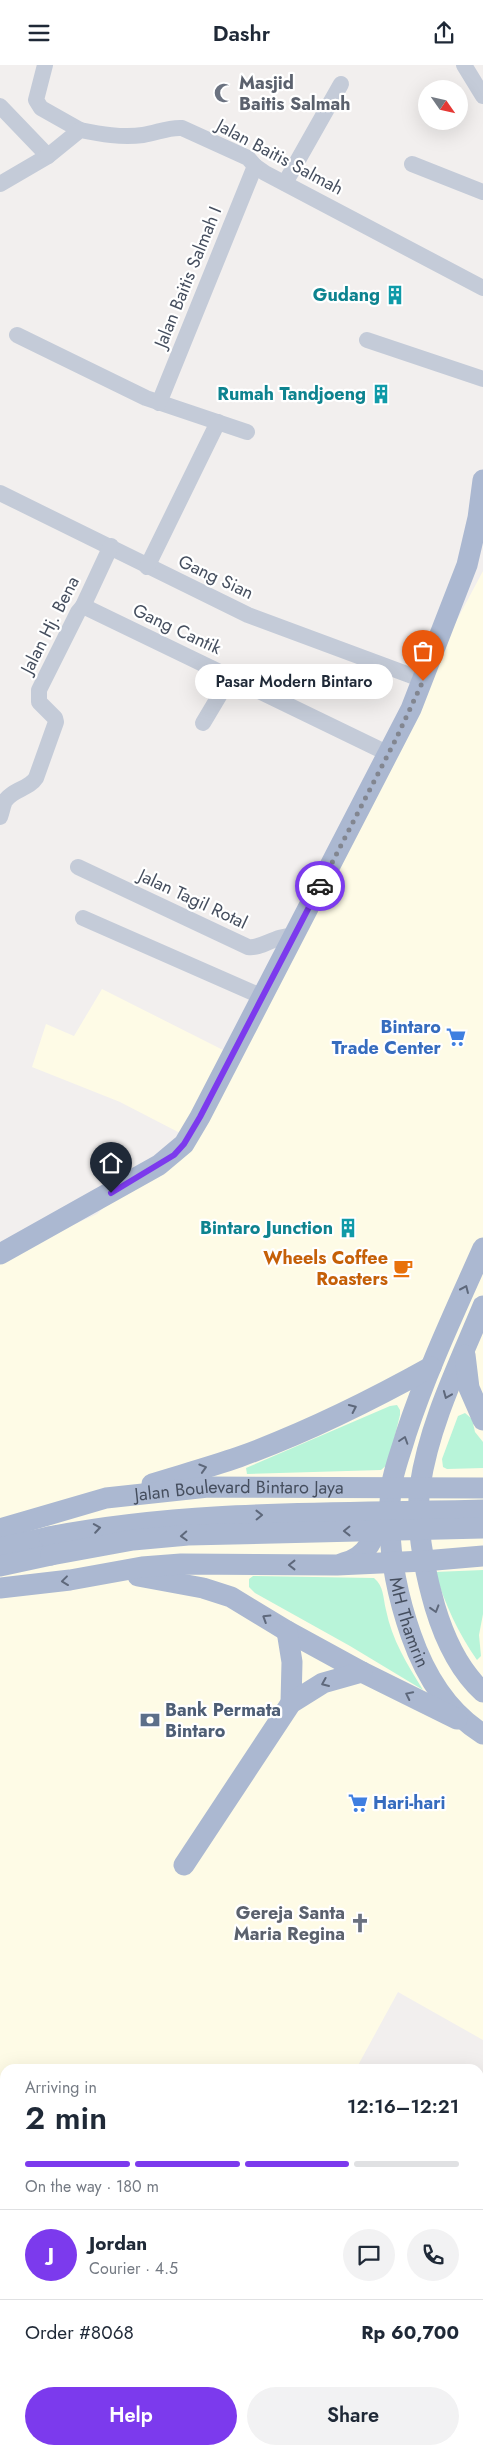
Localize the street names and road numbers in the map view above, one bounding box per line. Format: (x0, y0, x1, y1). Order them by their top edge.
street label: Jalan Baitis Salmah (210, 112, 348, 201)
street label: Jalan Baitis Salmah I (147, 202, 228, 353)
street label: Gang Sian (174, 548, 258, 606)
street label: Jalan Hj. Bena (13, 572, 86, 680)
street label: Gang Cantik (128, 597, 226, 661)
street label: Jalan Tagil Rotal (133, 862, 252, 936)
street label: Jalan Boulevard Bintaro Jaya (131, 1474, 344, 1508)
street label: MH Thamrin (383, 1575, 436, 1672)

